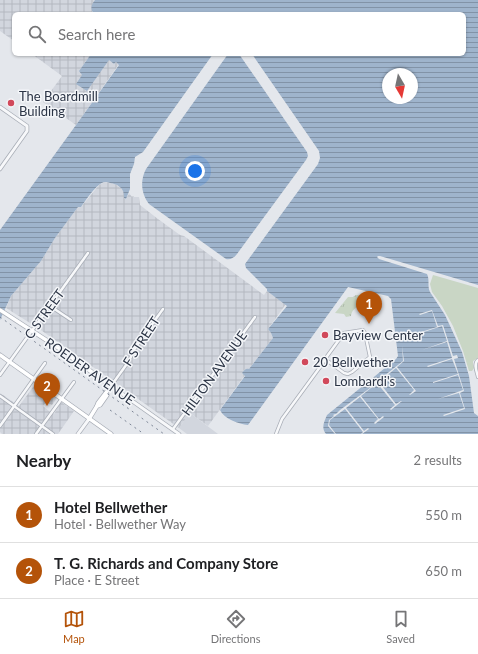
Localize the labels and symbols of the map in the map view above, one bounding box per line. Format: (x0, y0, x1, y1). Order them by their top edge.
north arrow (382, 68, 418, 104)
place label: The Boardmill Building (19, 88, 98, 119)
marker: The Boardmill Building (6, 98, 16, 108)
your location (185, 161, 205, 181)
street label: C STREET (21, 286, 68, 342)
pin: 1 (356, 291, 382, 324)
street label: F STREET (119, 313, 163, 369)
street label: HILTON AVENUE (178, 327, 250, 419)
place label: Bayview Center (333, 327, 423, 343)
marker: Bayview Center (320, 330, 330, 340)
street label: ROEDER AVENUE (42, 334, 138, 408)
place label: 20 Bellwether (313, 354, 393, 370)
marker: 20 Bellwether (300, 357, 310, 367)
pin: 2 (34, 373, 60, 406)
place label: Lombardi's (334, 373, 395, 389)
marker: Lombardi's (321, 376, 331, 386)

